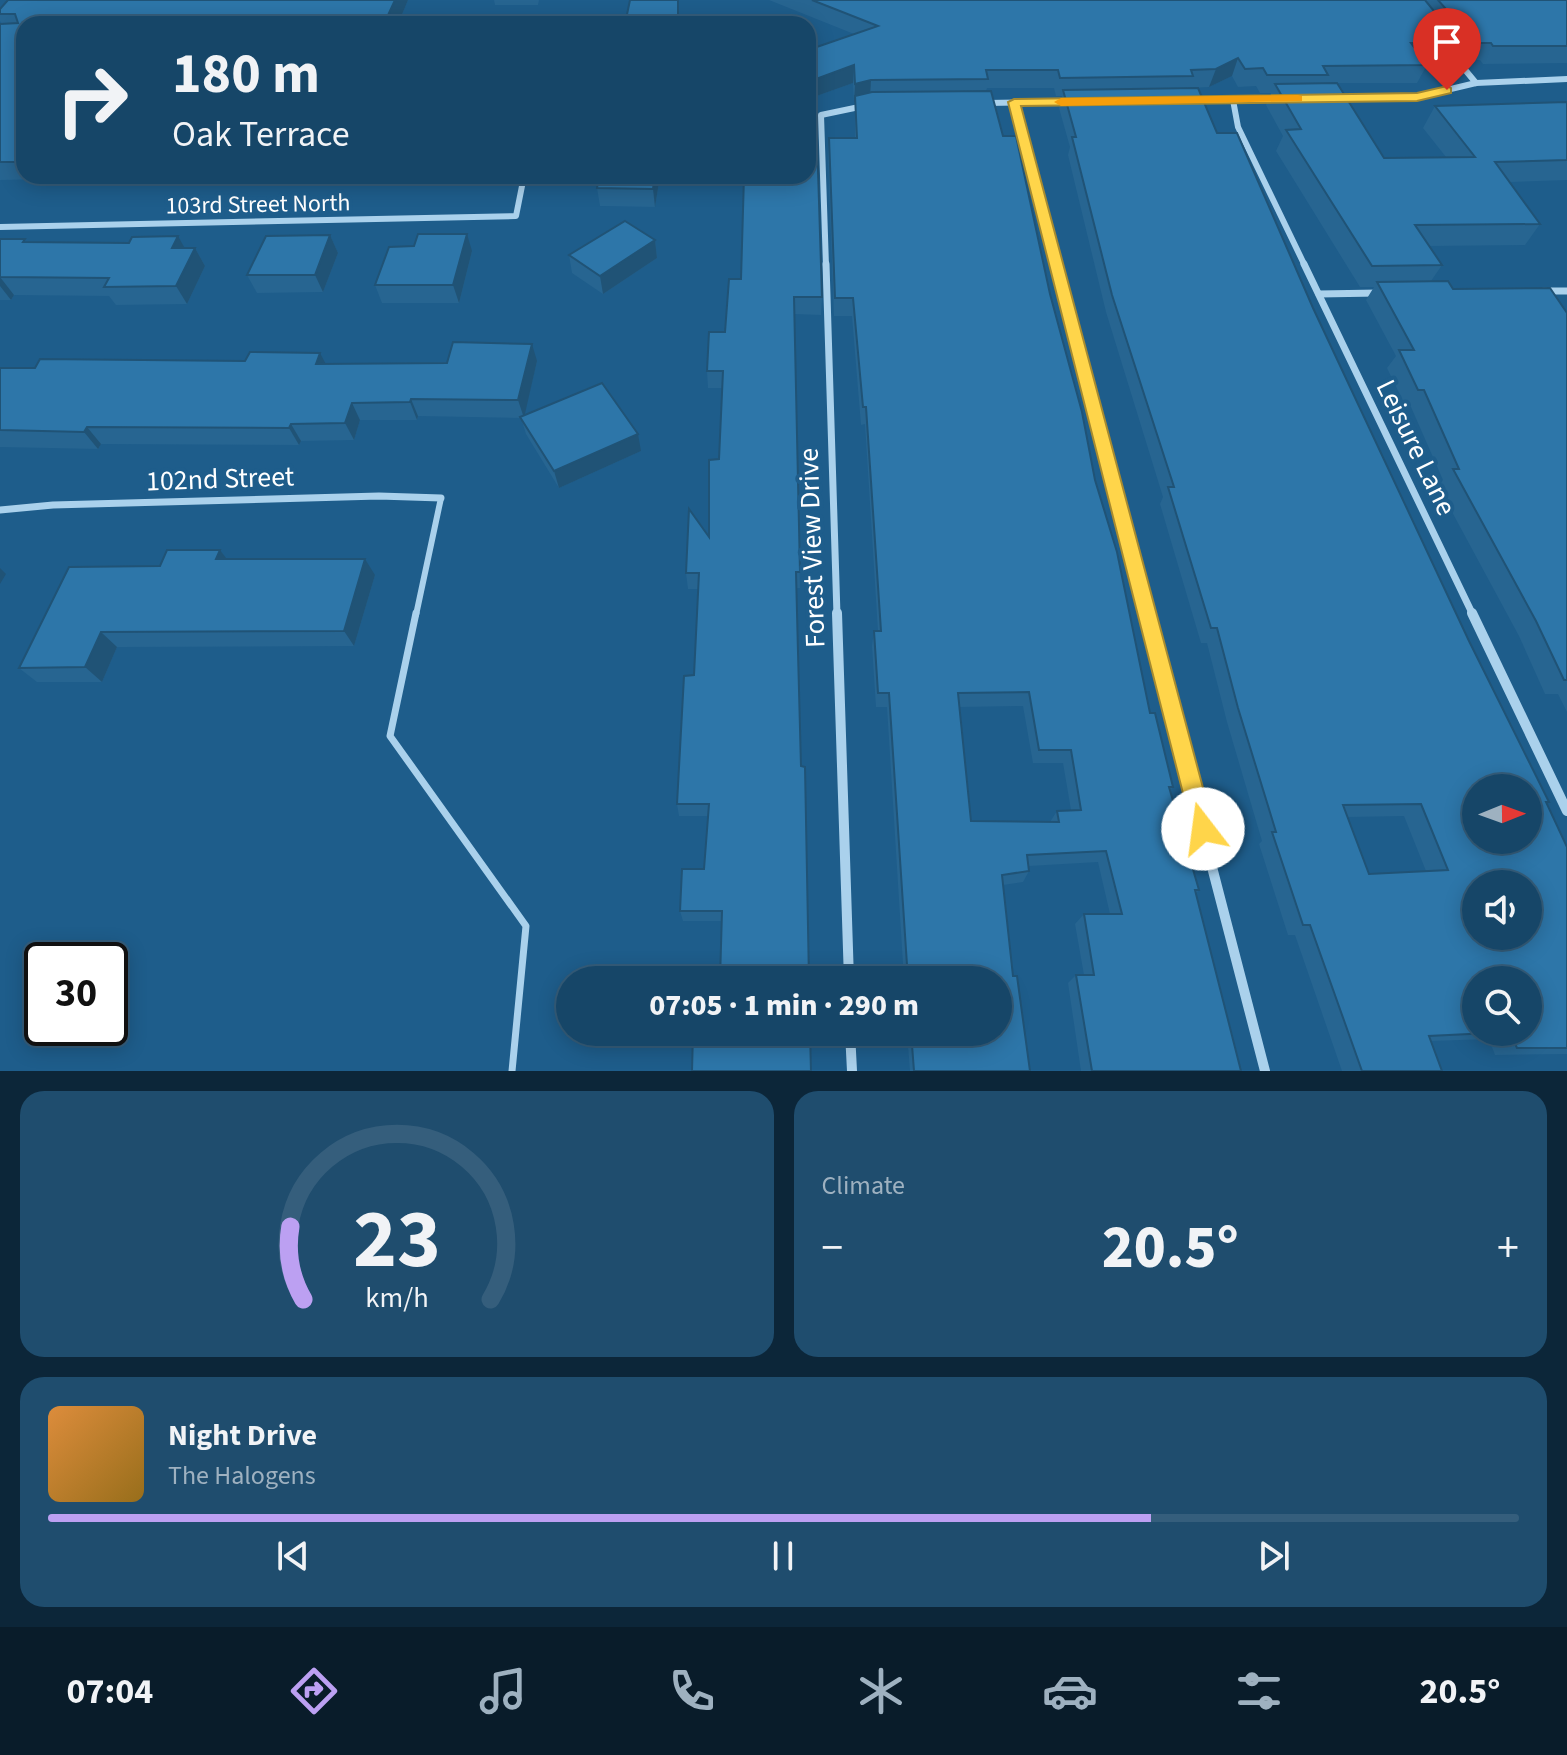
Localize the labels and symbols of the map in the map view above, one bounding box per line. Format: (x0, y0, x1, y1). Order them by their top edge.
pin (1413, 8, 1481, 90)
street label: 103rd Street North (165, 185, 351, 224)
street label: Leisure Lane (1366, 373, 1466, 522)
street label: Forest View Drive (789, 447, 835, 649)
street label: 102nd Street (145, 456, 295, 502)
north arrow (1462, 774, 1542, 854)
position arrow (1161, 787, 1245, 871)
speed limit sign: 30 (24, 942, 128, 1046)

